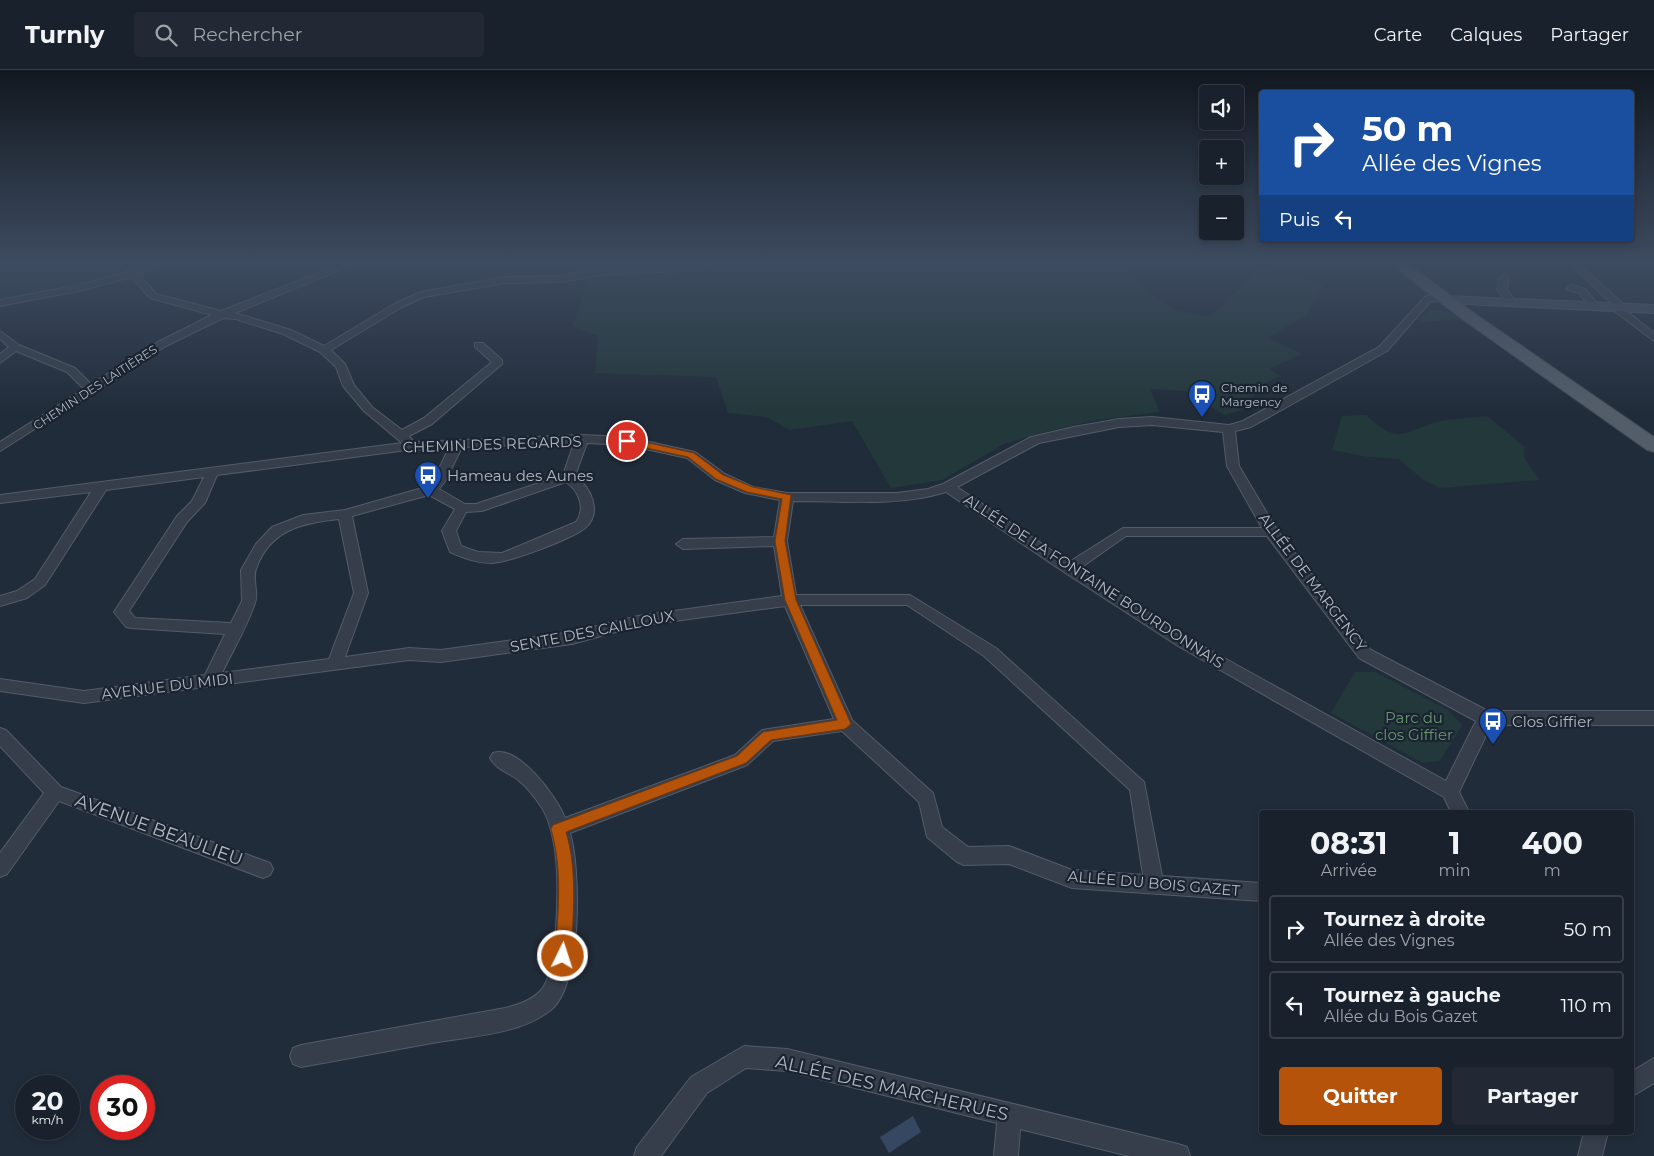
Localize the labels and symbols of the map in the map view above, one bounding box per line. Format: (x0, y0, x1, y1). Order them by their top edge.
street label: CHEMIN DES LAITIÈRES (30, 341, 160, 433)
bus stop icon: Chemin de Margency (1187, 379, 1217, 418)
place label: Chemin de Margency (1221, 380, 1287, 409)
pin (606, 420, 648, 462)
street label: CHEMIN DES REGARDS (402, 431, 582, 457)
bus stop icon: Hameau des Aunes (413, 460, 443, 499)
place label: Hameau des Aunes (447, 466, 593, 485)
street label: ALLÉE DE LA FONTAINE BOURDONNAIS (960, 490, 1228, 672)
street label: ALLÉE DE MARGENCY (1255, 509, 1372, 655)
street label: SENTE DES CAILLOUX (508, 606, 676, 656)
street label: AVENUE DU MIDI (100, 668, 234, 704)
bus stop icon: Clos Giffier (1478, 706, 1508, 745)
park label: Parc du clos Giffier (1375, 708, 1453, 744)
place label: Clos Giffier (1512, 712, 1592, 731)
street label: AVENUE BEAULIEU (72, 789, 246, 871)
street label: ALLÉE DU BOIS GAZET (1067, 866, 1241, 900)
position arrow (536, 929, 588, 981)
street label: ALLÉE DES MARCHERUES (773, 1050, 1011, 1126)
speed limit sign: 30 (90, 1075, 155, 1140)

